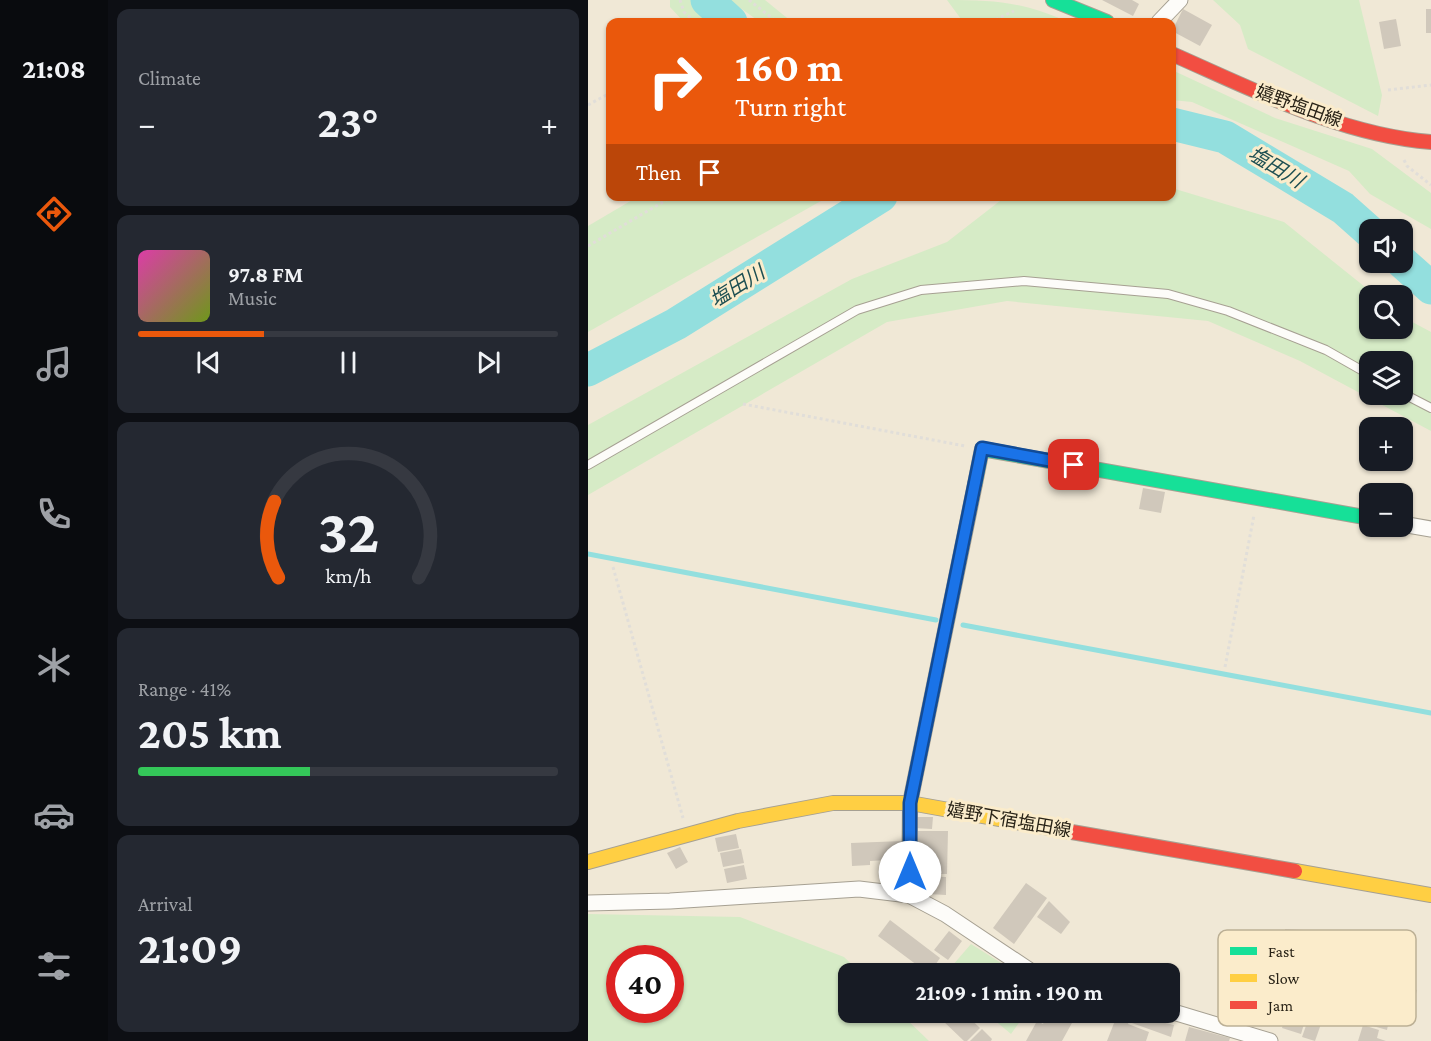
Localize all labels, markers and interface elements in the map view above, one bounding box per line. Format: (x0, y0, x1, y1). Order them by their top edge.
icon: right (636, 42, 714, 120)
text: 160 m (735, 43, 843, 90)
text: 21:08 (22, 54, 86, 84)
text: Climate (138, 67, 201, 89)
street label: 嬉野塩田線 (1253, 81, 1345, 131)
text: Turn right (735, 92, 846, 122)
text: 23° (317, 97, 379, 147)
text: − (138, 105, 155, 142)
text: + (541, 105, 558, 142)
water label: 塩田川 (1245, 142, 1309, 193)
icon: arrive (693, 156, 726, 189)
text: Then (636, 160, 681, 185)
icon: directions (33, 193, 75, 235)
map controls (1359, 219, 1413, 537)
button: sound (1359, 219, 1413, 273)
water label: 塩田川 (706, 260, 770, 311)
text: 97.8 FM (228, 262, 303, 287)
button: search (1359, 285, 1413, 339)
text: Music (228, 287, 277, 309)
icon: music (33, 343, 75, 385)
icon: previous (192, 346, 225, 379)
icon: pause (332, 346, 365, 379)
icon: next (472, 346, 505, 379)
button: layers (1359, 351, 1413, 405)
button: + (1359, 417, 1413, 471)
pin (1048, 439, 1099, 490)
icon: arrive (1057, 448, 1090, 481)
button: − (1359, 483, 1413, 537)
icon: phone (33, 493, 75, 535)
text: 32 (317, 496, 379, 565)
text: km/h (325, 564, 372, 588)
icon: climate (33, 644, 75, 686)
text: Range · 41% (138, 678, 231, 700)
text: 205 km (138, 708, 282, 758)
icon: car (33, 794, 75, 836)
street label: 嬉野下宿塩田線 (945, 799, 1073, 841)
position arrow (878, 840, 942, 904)
text: Arrival (138, 893, 192, 915)
text: 21:09 (138, 923, 242, 973)
legend (1218, 930, 1416, 1026)
text: Fast (1268, 943, 1295, 960)
icon: filters (33, 945, 75, 987)
speed limit sign: 40 (606, 945, 684, 1023)
text: Slow (1268, 970, 1300, 987)
text: 21:09 · 1 min · 190 m (915, 980, 1103, 1005)
text: Jam (1266, 997, 1293, 1015)

